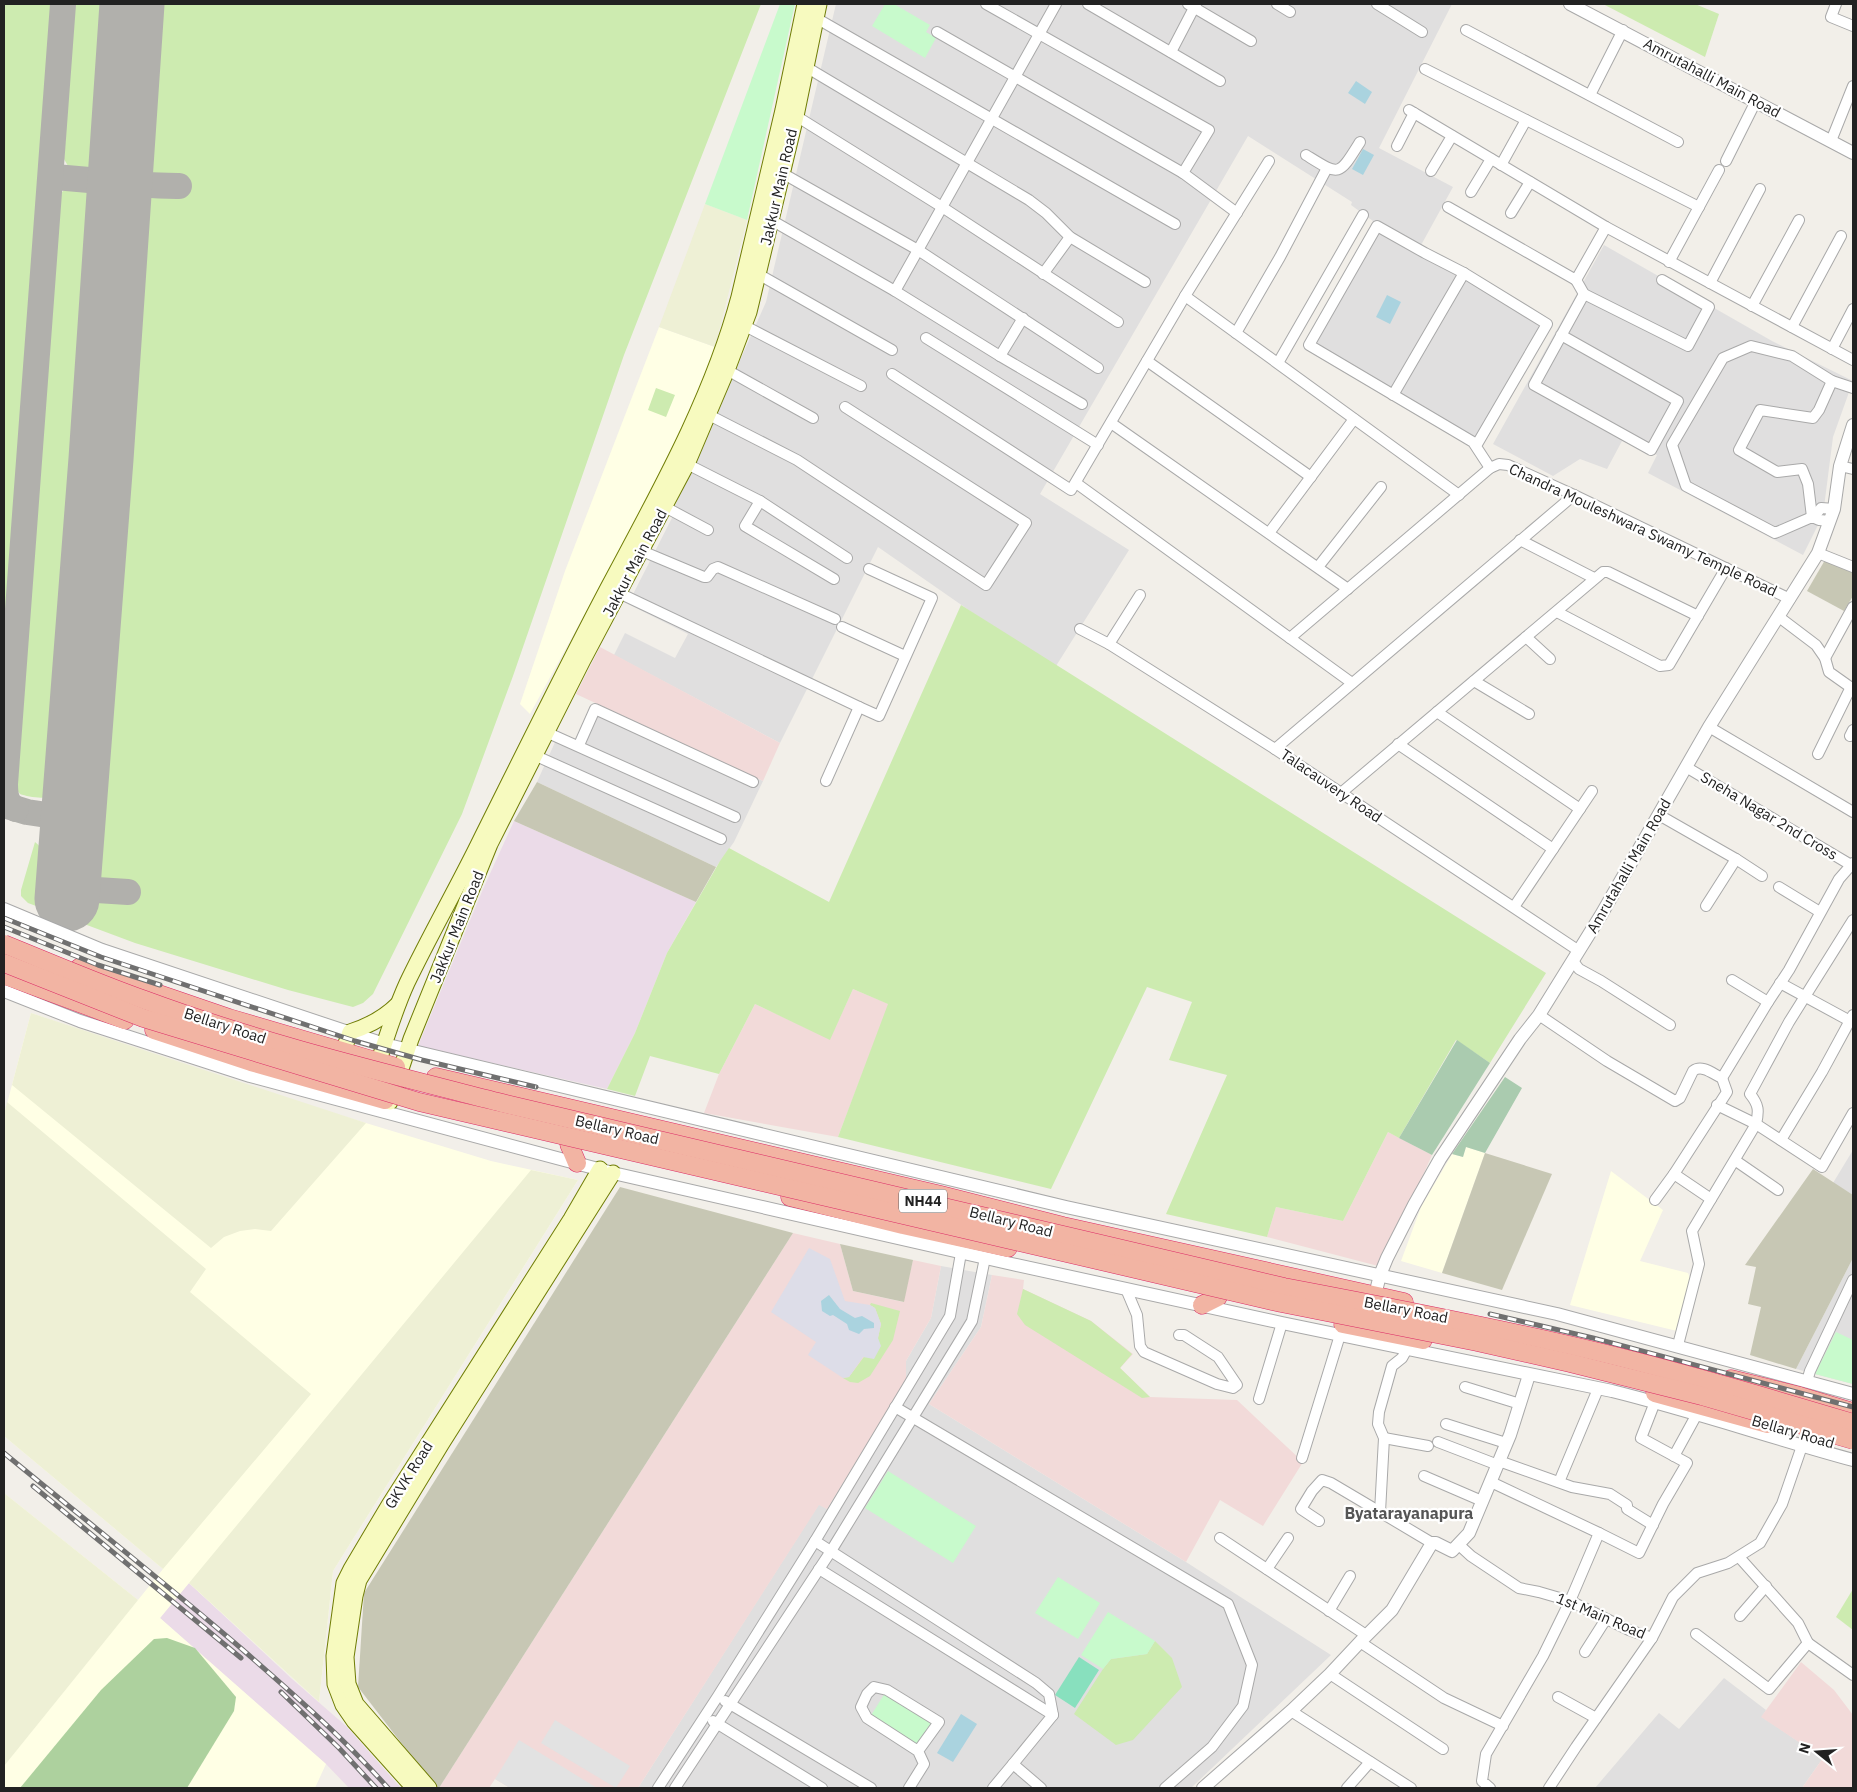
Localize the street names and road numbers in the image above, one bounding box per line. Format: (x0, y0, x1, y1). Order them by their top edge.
street label: Amrutahalli Main Road (1640, 33, 1784, 122)
street label: Jakkur Main Road (756, 127, 801, 247)
street label: Chandra Mouleshwara Swamy Temple Road (1506, 459, 1780, 600)
street label: Jakkur Main Road (598, 506, 671, 620)
street label: Talacauvery Road (1277, 745, 1386, 827)
street label: Sneha Nagar 2nd Cross (1697, 767, 1841, 864)
street label: Amrutahalli Main Road (1582, 795, 1675, 936)
street label: Jakkur Main Road (425, 868, 488, 986)
street label: Bellary Road (182, 1003, 269, 1048)
street label: Bellary Road (573, 1111, 661, 1148)
road number: NH44 (899, 1190, 947, 1212)
street label: Bellary Road (967, 1202, 1055, 1241)
street label: Bellary Road (1362, 1292, 1450, 1327)
street label: Bellary Road (1750, 1411, 1837, 1452)
street label: GKVK Road (380, 1437, 437, 1512)
street label: 1st Main Road (1554, 1588, 1649, 1643)

